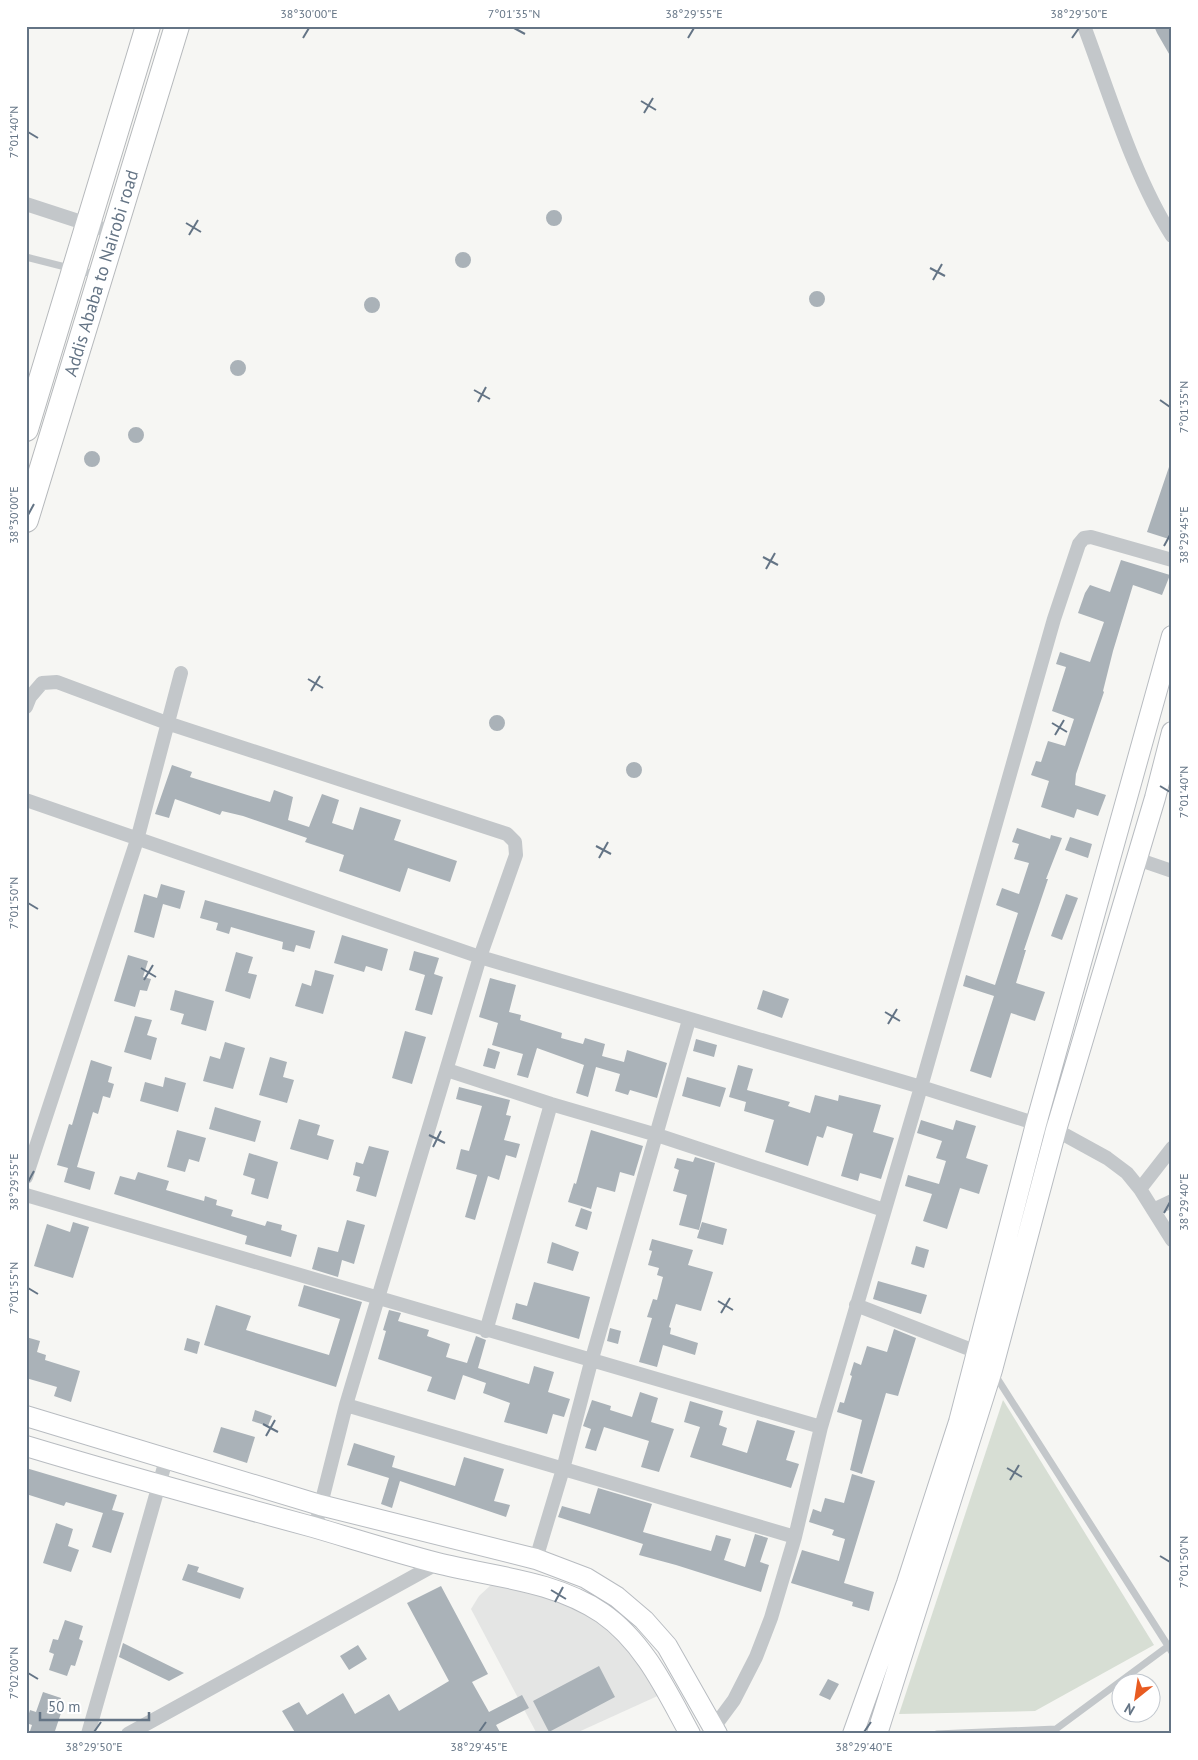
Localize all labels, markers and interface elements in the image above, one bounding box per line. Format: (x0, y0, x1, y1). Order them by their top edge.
text: 38°30'00"E (280, 6, 338, 21)
text: 7°01'35"N (488, 6, 540, 21)
text: 38°29'55"E (665, 6, 723, 21)
text: 38°29'50"E (1050, 6, 1108, 21)
text: 7°01'40"N (6, 106, 21, 158)
street label: Addis Ababa to Nairobi road (59, 167, 143, 379)
text: 7°01'35"N (1176, 381, 1191, 433)
text: 38°30'00"E (6, 486, 21, 544)
text: 38°29'45"E (1176, 506, 1191, 564)
text: 7°01'40"N (1176, 766, 1191, 818)
text: 7°01'50"N (6, 877, 21, 929)
text: 38°29'55"E (6, 1153, 21, 1211)
text: 38°29'40"E (1176, 1173, 1191, 1231)
text: 7°01'55"N (6, 1262, 21, 1314)
text: 7°01'50"N (1176, 1536, 1191, 1588)
text: 7°02'00"N (6, 1647, 21, 1699)
north arrow (1110, 1672, 1160, 1722)
scale bar (40, 1690, 149, 1722)
text: 50 m (48, 1697, 81, 1716)
text: N (1121, 1699, 1138, 1719)
text: 38°29'50"E (65, 1739, 123, 1754)
text: 38°29'45"E (450, 1739, 508, 1754)
text: 38°29'40"E (835, 1739, 893, 1754)

